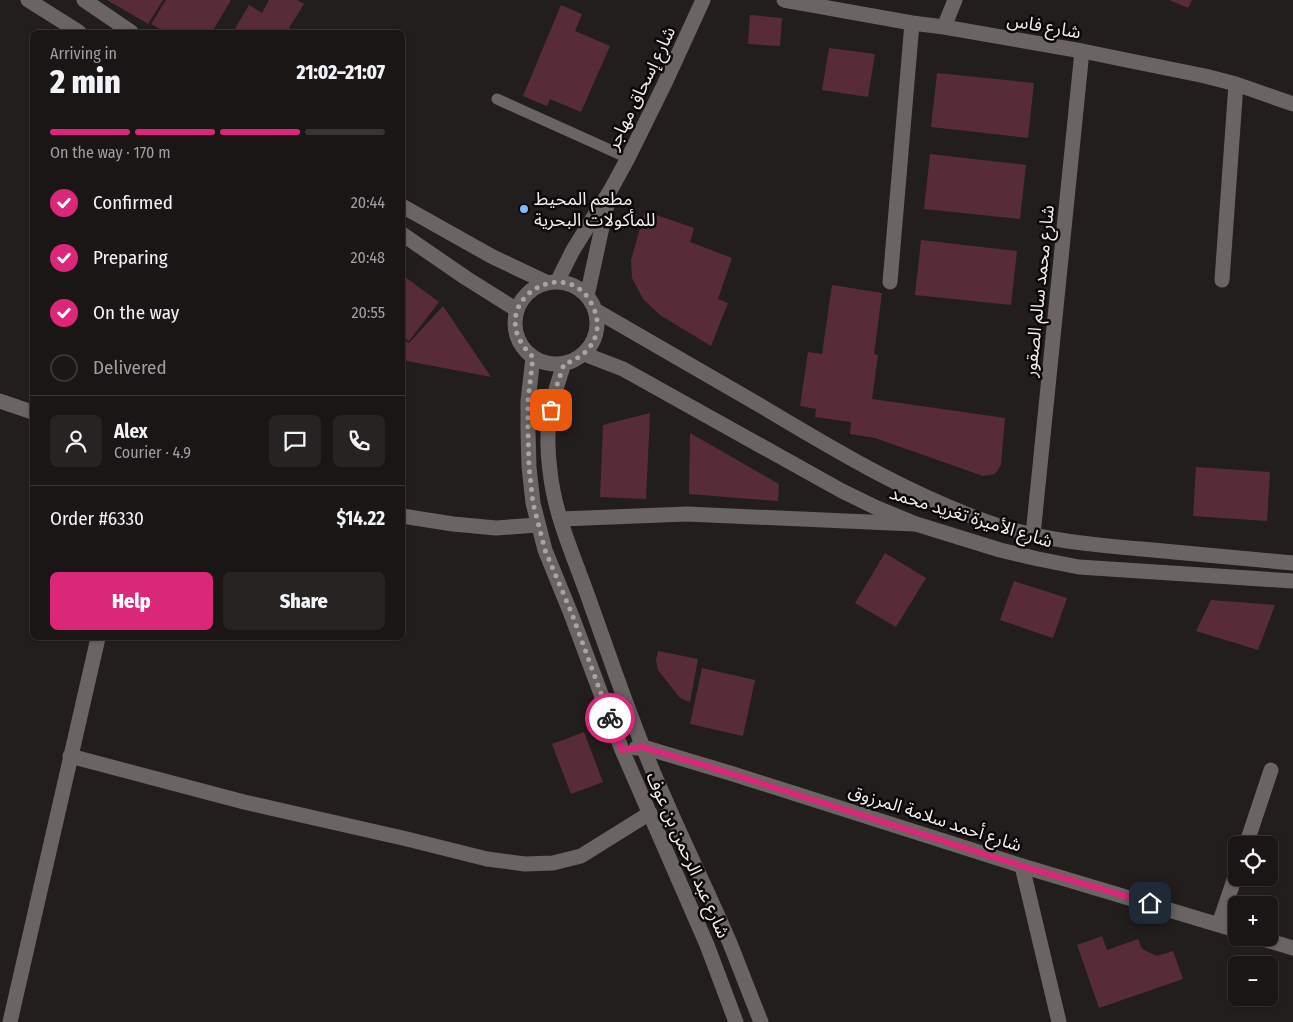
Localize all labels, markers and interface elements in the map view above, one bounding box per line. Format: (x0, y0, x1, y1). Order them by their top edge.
street label: شارع فاس (1005, 9, 1083, 46)
street label: شارع إسحاق مهاجر (601, 23, 683, 155)
text: Arriving in (50, 44, 117, 63)
text: 21:02–21:07 (297, 61, 385, 84)
text: 2 min (50, 63, 121, 101)
text: On the way · 170 m (50, 143, 170, 162)
place label: مطعم المحيط للمأكولات البحرية (534, 188, 656, 231)
icon: check (50, 189, 78, 217)
text: Confirmed (93, 191, 173, 214)
text: 20:44 (351, 193, 385, 212)
marker: مطعم المحيط للمأكولات البحرية (518, 203, 530, 215)
street label: شارع محمد سالم الصقور (1019, 204, 1062, 379)
icon: check (50, 244, 78, 272)
text: Preparing (93, 246, 168, 269)
text: 20:48 (351, 248, 385, 267)
icon: check (50, 299, 78, 327)
text: On the way (93, 301, 179, 324)
text: 20:55 (352, 303, 385, 322)
text: Delivered (93, 356, 167, 379)
pin (530, 389, 572, 431)
icon: bag (537, 396, 565, 424)
button: person (50, 415, 102, 467)
button: chat (269, 415, 321, 467)
button: phone (333, 415, 385, 467)
text: Alex (114, 420, 148, 443)
text: Courier · 4.9 (114, 443, 191, 462)
street label: شارع الأميرة تغريد محمد (886, 482, 1055, 555)
text: Order #6330 (50, 507, 144, 530)
text: $14.22 (336, 507, 385, 530)
button: Help (50, 572, 213, 630)
button: Share (223, 572, 385, 630)
courier (585, 693, 635, 743)
icon: bike (596, 704, 624, 732)
street label: شارع عبد الرحمن بن عوف (639, 769, 735, 943)
street label: شارع أحمد سلامة المرزوق (845, 779, 1024, 859)
map controls (1228, 836, 1278, 1006)
button: locate (1228, 836, 1278, 886)
pin (1129, 882, 1171, 924)
icon: home (1136, 889, 1164, 917)
button: + (1228, 896, 1278, 946)
button: − (1228, 956, 1278, 1006)

